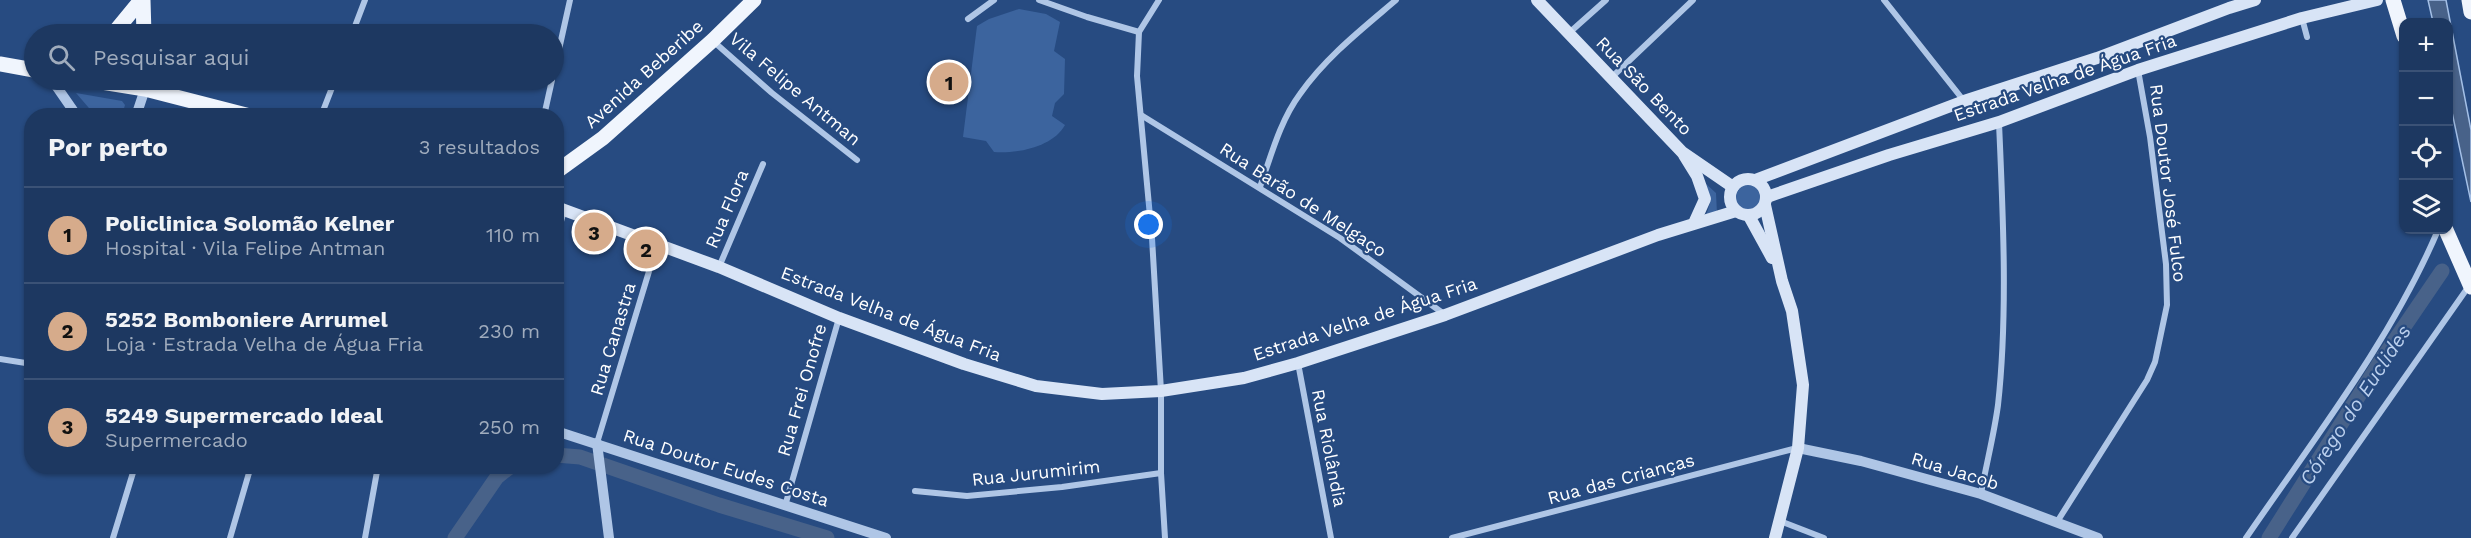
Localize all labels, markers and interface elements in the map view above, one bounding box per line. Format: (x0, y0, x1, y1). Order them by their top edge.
street label: Avenida Beberibe (580, 15, 707, 132)
map controls (2399, 18, 2453, 234)
button: + (2399, 18, 2453, 72)
search box (24, 24, 564, 90)
street label: Vila Felipe Antman (726, 28, 865, 150)
street label: Estrada Velha de Água Fria (1951, 29, 2179, 126)
street label: Rua São Bento (1592, 32, 1697, 139)
icon: search (45, 41, 78, 74)
text: Pesquisar aqui (93, 45, 249, 70)
pin: 1 (930, 60, 968, 104)
button: − (2399, 72, 2453, 126)
street label: Rua Doutor José Fulco (2146, 83, 2191, 283)
button: locate (2399, 126, 2453, 180)
text: Por perto (48, 132, 168, 162)
text: 3 resultados (419, 135, 540, 159)
street label: Rua Barão de Melgaço (1216, 138, 1391, 261)
street label: Rua Flora (701, 166, 752, 251)
button: layers (2399, 180, 2453, 234)
pin: 3 (574, 210, 614, 254)
your location (1134, 210, 1163, 239)
text: Policlinica Solomão Kelner (105, 211, 394, 236)
text: 1 (63, 223, 72, 247)
text: 110 m (486, 223, 540, 247)
pin: 2 (626, 226, 666, 272)
text: Hospital · Vila Felipe Antman (105, 236, 385, 260)
street label: Estrada Velha de Água Fria (778, 262, 1004, 365)
street label: Estrada Velha de Água Fria (1250, 272, 1480, 365)
street label: Rua Canastra (585, 280, 640, 398)
text: 5252 Bomboniere Arrumel (105, 307, 388, 332)
text: 2 (62, 319, 73, 343)
text: 230 m (478, 319, 540, 343)
water label: Córego do Euclides (2294, 320, 2416, 490)
street label: Rua Frei Onofre (773, 321, 831, 459)
text: Loja · Estrada Velha de Água Fria (105, 332, 423, 356)
street label: Rua Riolândia (1308, 387, 1351, 508)
text: 5249 Supermercado Ideal (105, 403, 383, 428)
text: 3 (62, 415, 73, 439)
text: 250 m (478, 415, 540, 439)
street label: Rua Doutor Eudes Costa (621, 424, 832, 511)
text: Supermercado (105, 428, 248, 452)
street label: Rua Jacob (1909, 447, 2002, 494)
street label: Rua das Crianças (1545, 449, 1697, 508)
street label: Rua Jurumirim (971, 455, 1101, 490)

